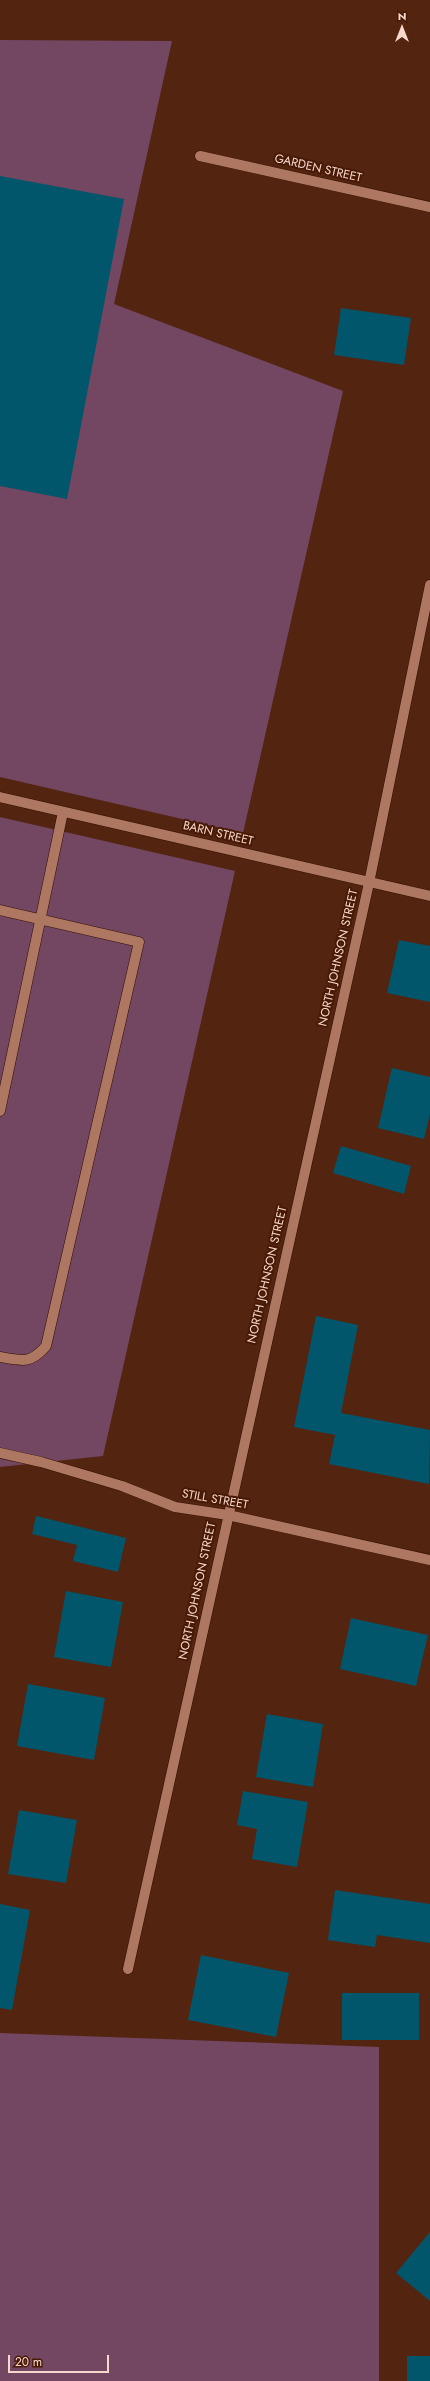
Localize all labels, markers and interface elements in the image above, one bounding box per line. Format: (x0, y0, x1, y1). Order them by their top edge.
north arrow (382, 8, 422, 48)
text: N (398, 8, 406, 24)
street label: GARDEN STREET (273, 152, 363, 186)
street label: BARN STREET (181, 819, 255, 849)
street label: NORTH JOHNSON STREET (316, 888, 362, 1028)
street label: NORTH JOHNSON STREET (245, 1205, 291, 1345)
street label: STILL STREET (181, 1487, 249, 1513)
street label: NORTH JOHNSON STREET (176, 1521, 220, 1661)
scale bar (10, 2347, 111, 2373)
text: 20 m (15, 2353, 42, 2371)

